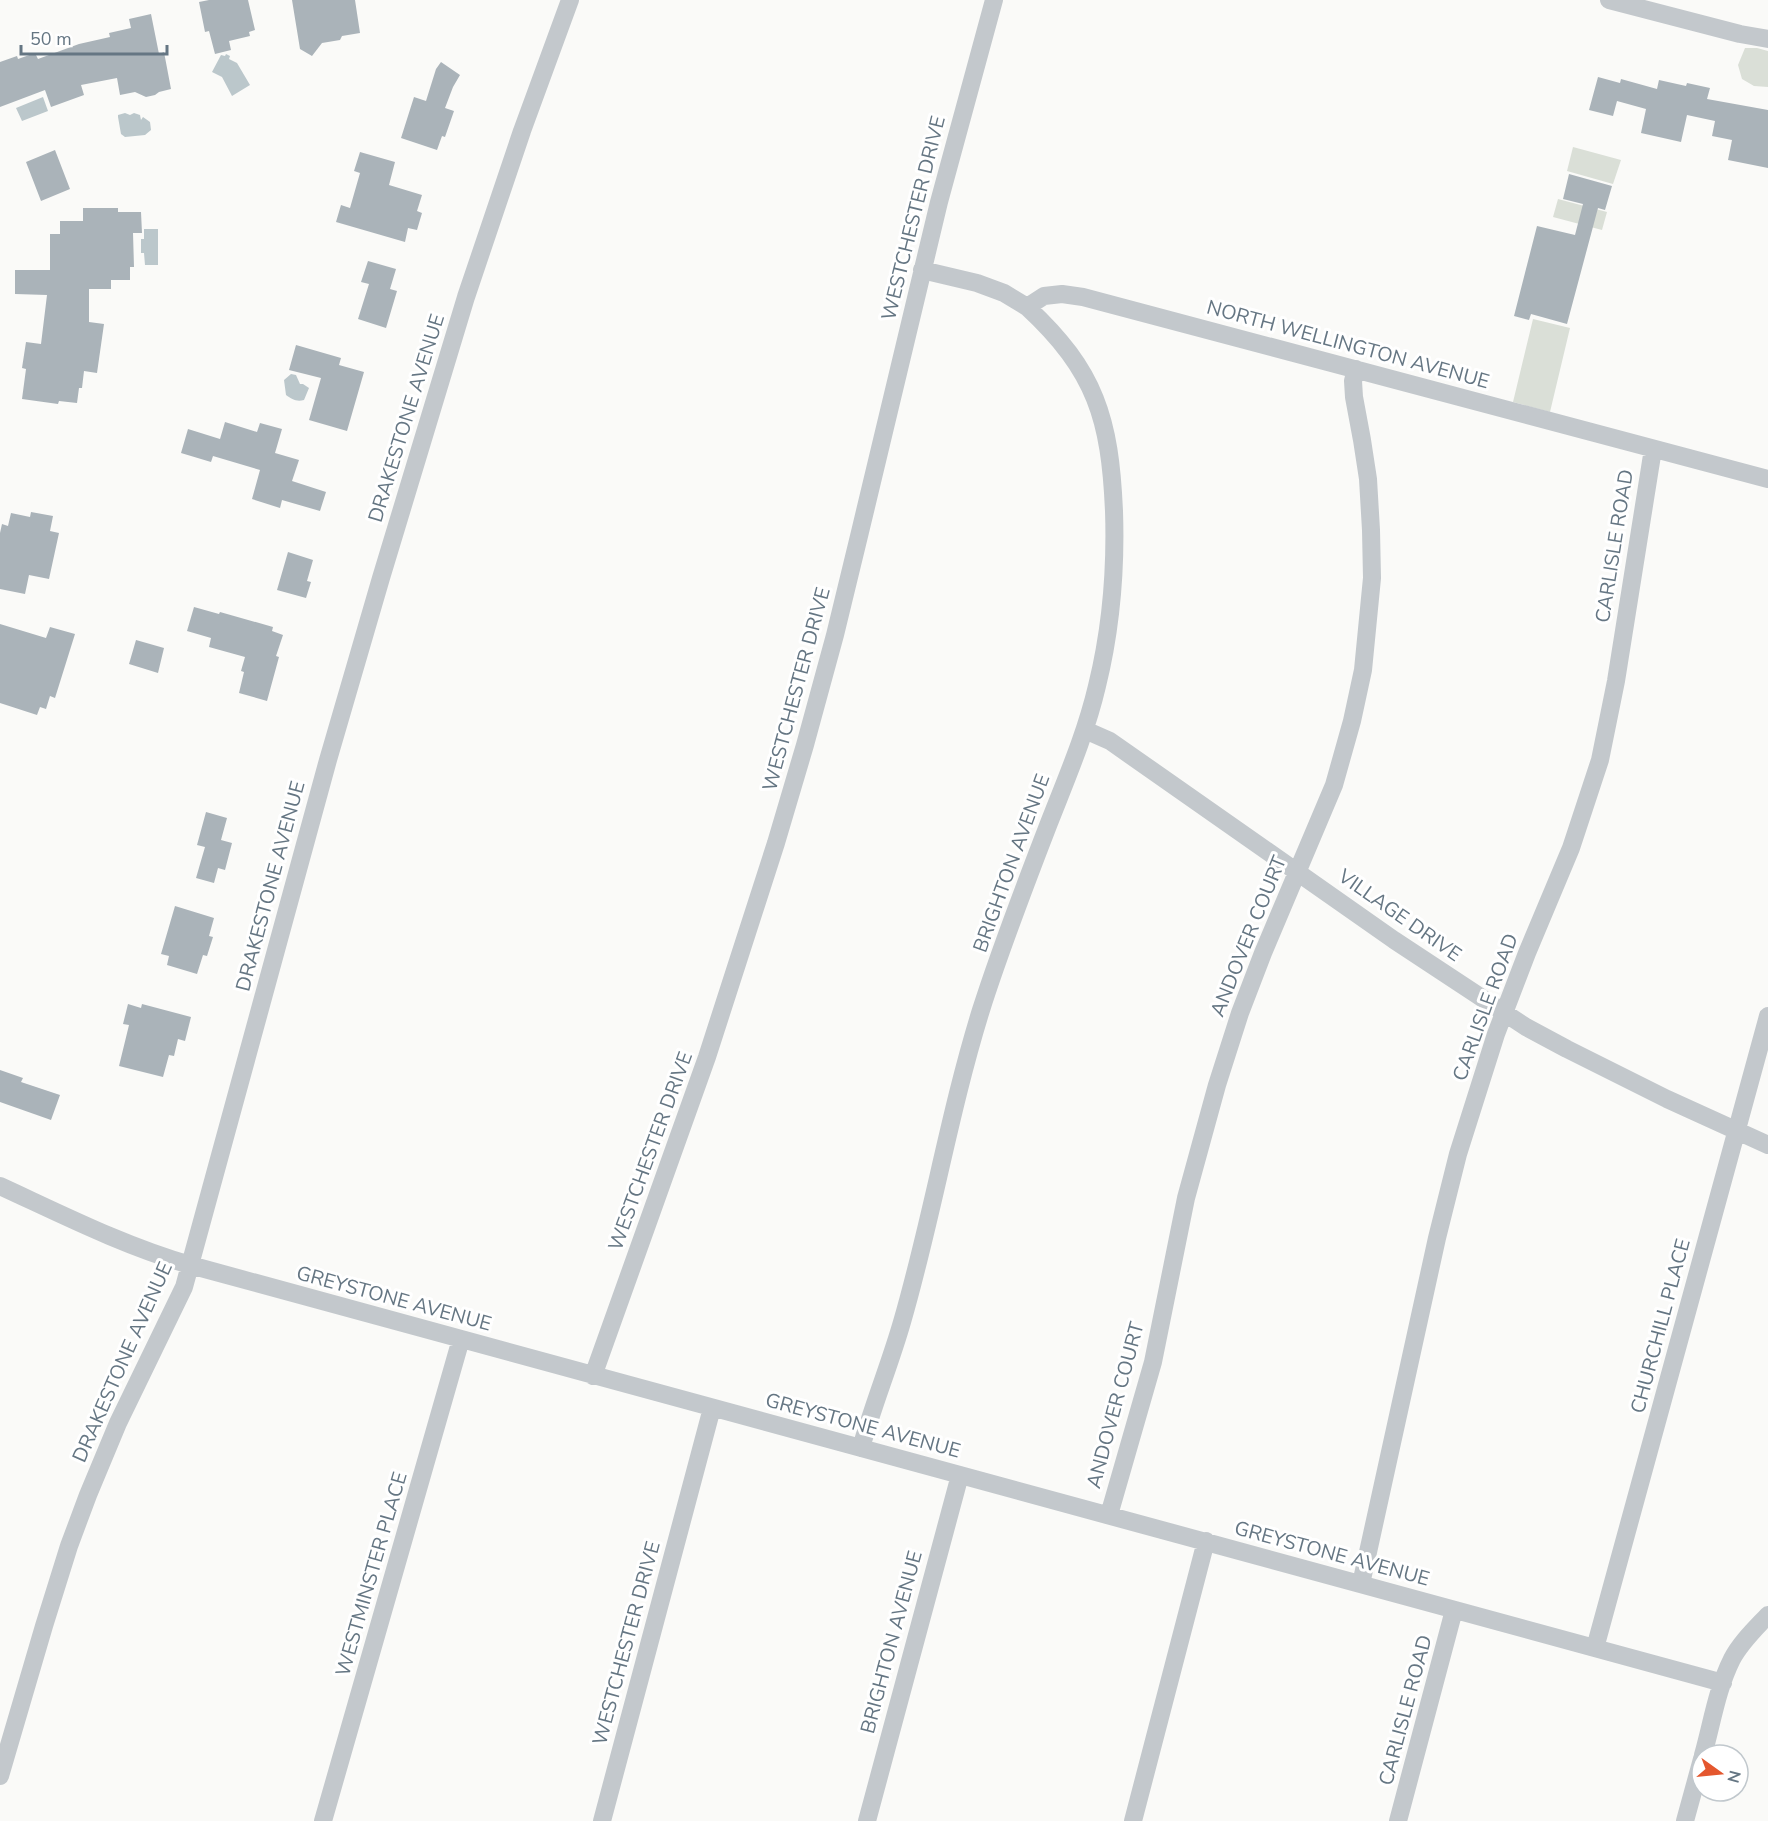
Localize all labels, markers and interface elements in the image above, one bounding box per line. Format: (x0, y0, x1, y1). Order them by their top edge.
scale bar (21, 18, 166, 56)
text: 50 m (30, 27, 72, 51)
street label: WESTCHESTER DRIVE (875, 113, 952, 323)
street label: NORTH WELLINGTON AVENUE (1204, 294, 1492, 395)
street label: DRAKESTONE AVENUE (362, 311, 451, 526)
street label: CARLISLE ROAD (1589, 468, 1640, 625)
street label: WESTCHESTER DRIVE (756, 584, 837, 794)
street label: BRIGHTON AVENUE (967, 770, 1056, 956)
street label: DRAKESTONE AVENUE (229, 778, 312, 994)
street label: ANDOVER COURT (1204, 852, 1293, 1021)
street label: VILLAGE DRIVE (1332, 862, 1467, 968)
street label: CARLISLE ROAD (1446, 930, 1525, 1085)
street label: WESTCHESTER DRIVE (602, 1048, 699, 1254)
street label: CHURCHILL PLACE (1624, 1236, 1697, 1416)
street label: DRAKESTONE AVENUE (66, 1258, 179, 1467)
street label: GREYSTONE AVENUE (293, 1259, 494, 1338)
street label: ANDOVER COURT (1080, 1319, 1151, 1491)
street label: GREYSTONE AVENUE (762, 1386, 963, 1465)
street label: WESTMINSTER PLACE (329, 1469, 414, 1679)
street label: GREYSTONE AVENUE (1231, 1514, 1432, 1593)
street label: WESTCHESTER DRIVE (586, 1538, 667, 1748)
street label: BRIGHTON AVENUE (854, 1548, 929, 1736)
street label: CARLISLE ROAD (1372, 1632, 1439, 1788)
north arrow (1690, 1743, 1750, 1803)
text: N (1721, 1768, 1746, 1785)

